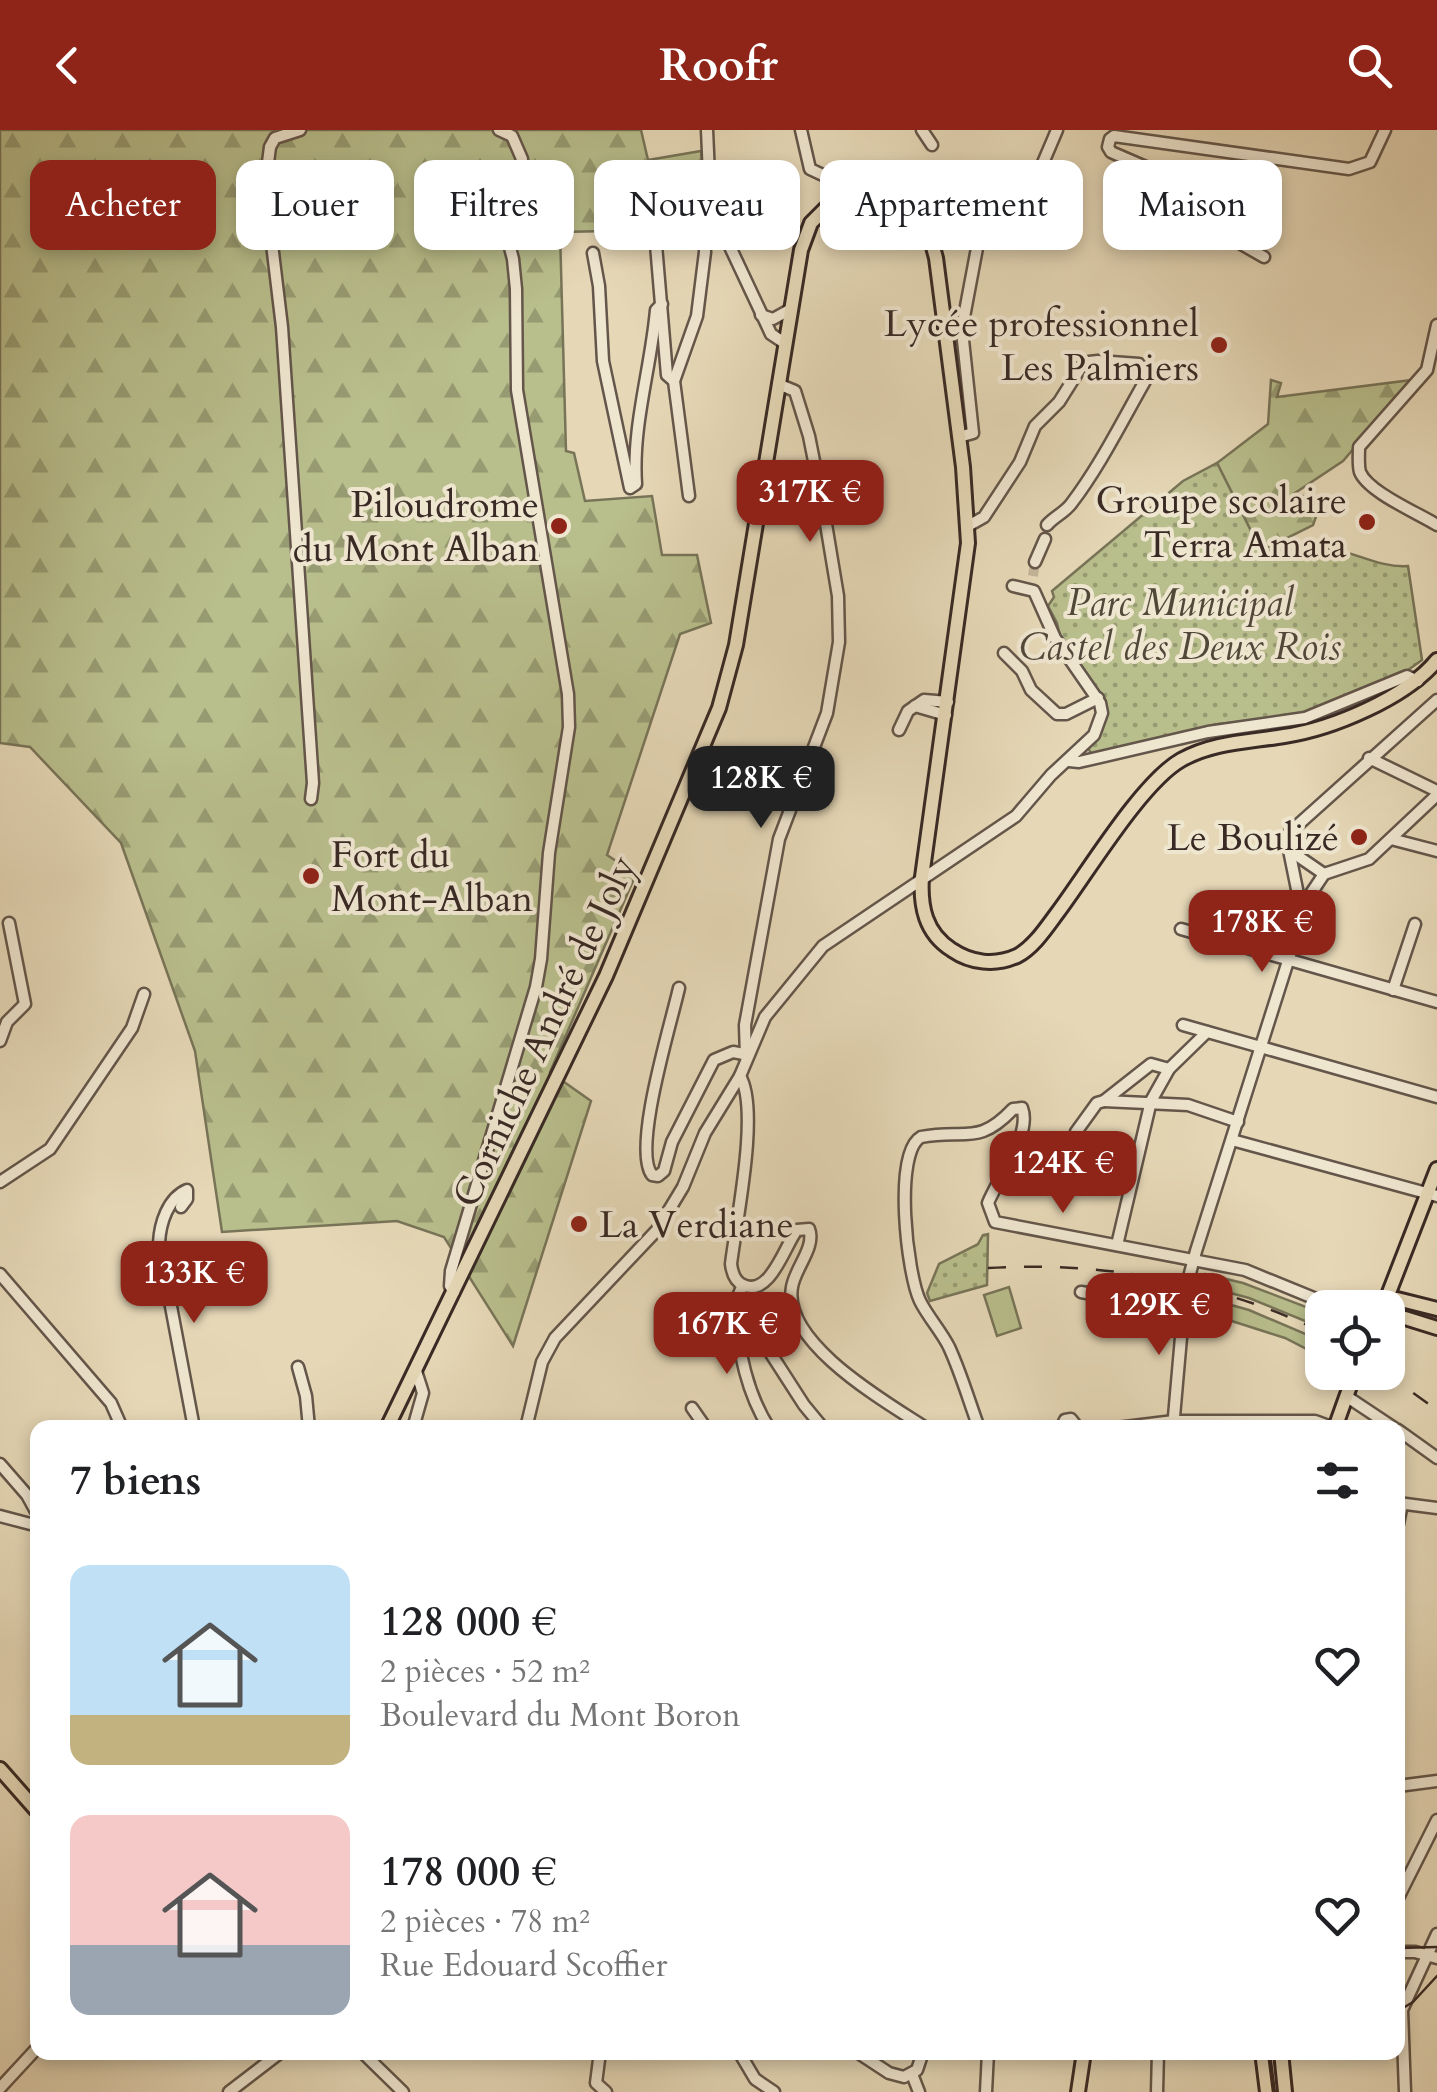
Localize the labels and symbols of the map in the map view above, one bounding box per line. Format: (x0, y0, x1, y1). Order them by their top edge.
place label: Lycée professionnel Les Palmiers (884, 298, 1199, 394)
marker: Lycée professionnel Les Palmiers (1208, 334, 1230, 356)
pin: 317K € (729, 460, 891, 545)
place label: Groupe scolaire Terra Amata (1096, 475, 1347, 571)
place label: Piloudrome du Mont Alban (292, 479, 539, 575)
marker: Groupe scolaire Terra Amata (1356, 511, 1378, 533)
marker: Piloudrome du Mont Alban (548, 515, 570, 537)
park label: Parc Municipal Castel des Deux Rois (1019, 577, 1341, 673)
pin: 128K € (680, 746, 842, 831)
place label: Le Boulizé (1167, 812, 1339, 864)
marker: Le Boulizé (1348, 826, 1370, 848)
place label: Fort du Mont-Alban (331, 829, 533, 925)
street label: Corniche André de Joly (441, 847, 649, 1216)
marker: Fort du Mont-Alban (300, 865, 322, 887)
pin: 178K € (1181, 890, 1343, 975)
pin: 124K € (982, 1131, 1144, 1216)
place label: La Verdiane (599, 1199, 794, 1251)
marker: La Verdiane (568, 1213, 590, 1235)
pin: 133K € (113, 1241, 275, 1326)
pin: 129K € (1078, 1273, 1240, 1358)
pin: 167K € (646, 1292, 808, 1377)

